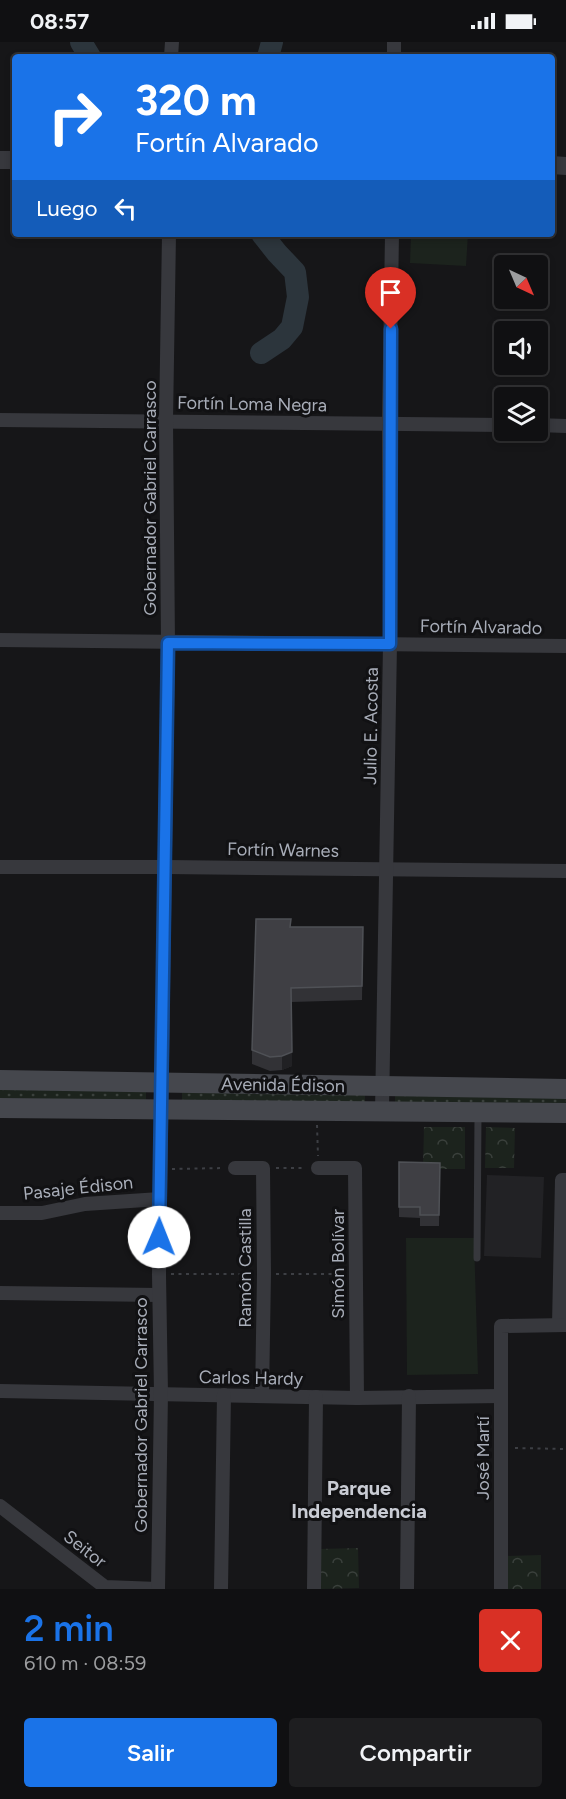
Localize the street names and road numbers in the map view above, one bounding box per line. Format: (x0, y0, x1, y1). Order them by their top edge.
street label: Gobernador Gabriel Carrasco (139, 380, 161, 616)
street label: Fortín Loma Negra (177, 392, 327, 416)
street label: Fortín Alvarado (420, 615, 542, 639)
street label: Julio E. Acosta (359, 667, 383, 785)
street label: Fortín Warnes (227, 838, 339, 862)
street label: Avenida Édison (221, 1073, 345, 1097)
street label: Pasaje Édison (22, 1171, 134, 1205)
street label: Ramón Castilla (234, 1208, 256, 1328)
street label: Simón Bolívar (327, 1209, 349, 1319)
street label: Gobernador Gabriel Carrasco (130, 1297, 152, 1533)
street label: Carlos Hardy (199, 1366, 304, 1390)
street label: José Martí (472, 1415, 494, 1500)
street label: Seitor (59, 1525, 111, 1573)

